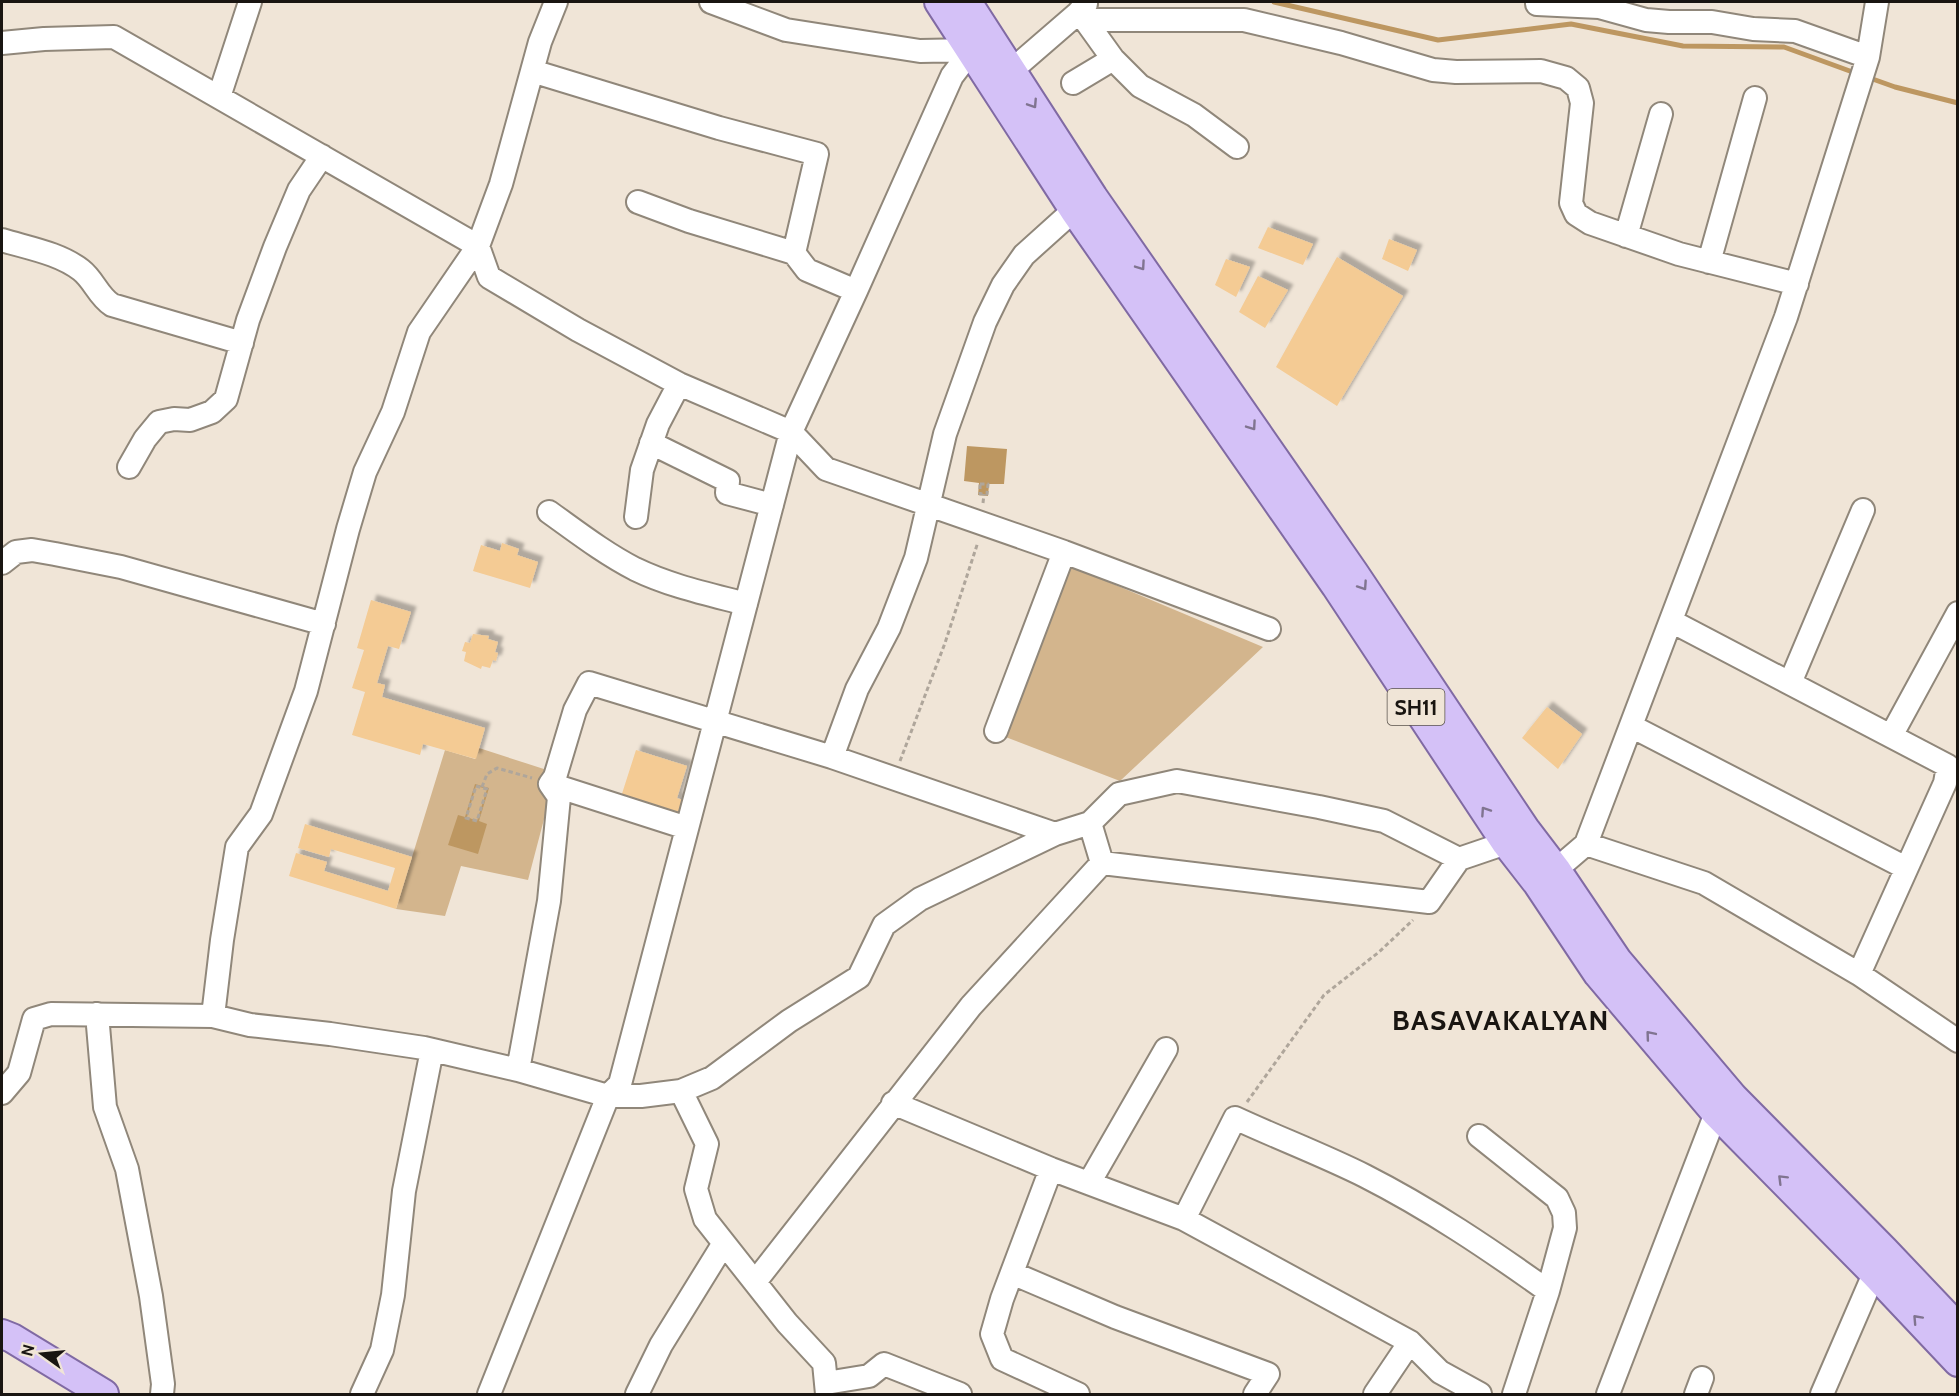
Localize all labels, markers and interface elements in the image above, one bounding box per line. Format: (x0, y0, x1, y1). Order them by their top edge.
one-way arrow (1025, 97, 1036, 108)
one-way arrow (1134, 259, 1145, 270)
one-way arrow (1245, 419, 1256, 430)
one-way arrow (1356, 580, 1368, 590)
road number: SH11 (1388, 689, 1444, 725)
one-way arrow (1481, 807, 1492, 818)
district label: BASAVAKALYAN (1392, 1003, 1610, 1037)
one-way arrow (1646, 1031, 1657, 1042)
one-way arrow (1778, 1176, 1789, 1187)
one-way arrow (1914, 1316, 1925, 1327)
north arrow (12, 1324, 72, 1384)
text: N (17, 1342, 39, 1358)

